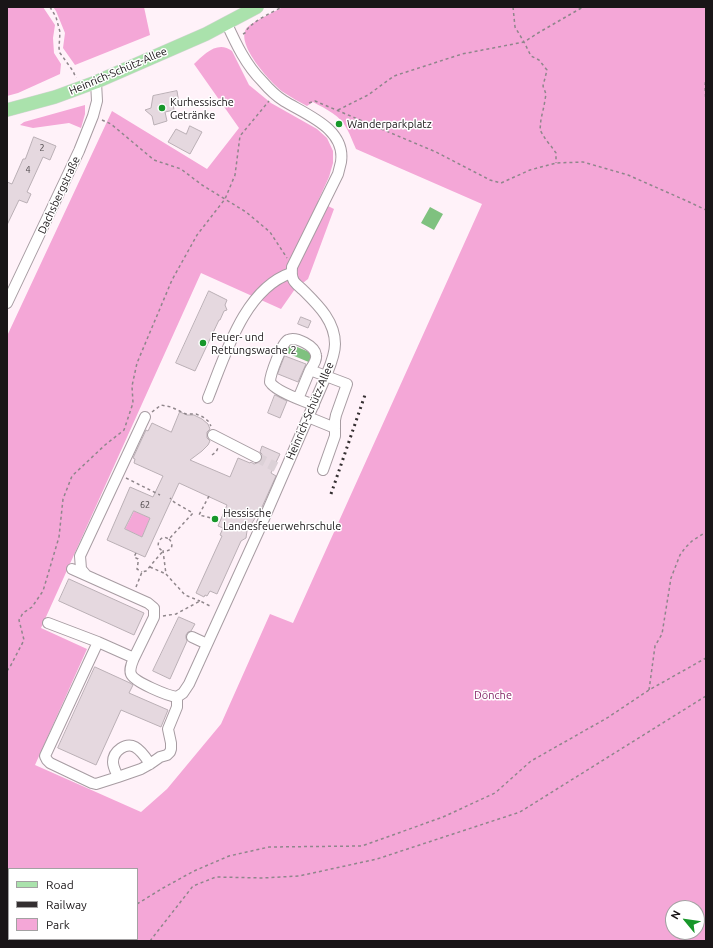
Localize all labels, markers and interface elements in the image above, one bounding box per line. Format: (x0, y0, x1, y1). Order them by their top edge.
street label: Heinrich-Schütz-Allee (67, 44, 169, 98)
place label: Kurhessische Getränke (170, 95, 234, 121)
marker: Kurhessische Getränke (157, 103, 167, 113)
place label: Wanderparkplatz (347, 117, 432, 131)
marker: Wanderparkplatz (334, 119, 344, 129)
house number: 2 (39, 143, 45, 153)
street label: Dachsbergstraße (35, 154, 83, 236)
house number: 4 (25, 165, 31, 175)
place label: Feuer- und Rettungswache 2 (211, 330, 297, 356)
marker: Feuer- und Rettungswache 2 (198, 338, 208, 348)
street label: Heinrich-Schütz-Allee (283, 360, 337, 462)
house number: 62 (140, 500, 150, 510)
place label: Hessische Landesfeuerwehrschule (223, 506, 341, 532)
marker: Hessische Landesfeuerwehrschule (210, 514, 220, 524)
park label: Dönche (474, 688, 512, 702)
legend (8, 868, 138, 940)
text: Road (46, 878, 74, 891)
text: Railway (46, 898, 87, 911)
north arrow (665, 900, 705, 940)
text: N (668, 908, 683, 921)
text: Park (46, 918, 70, 931)

